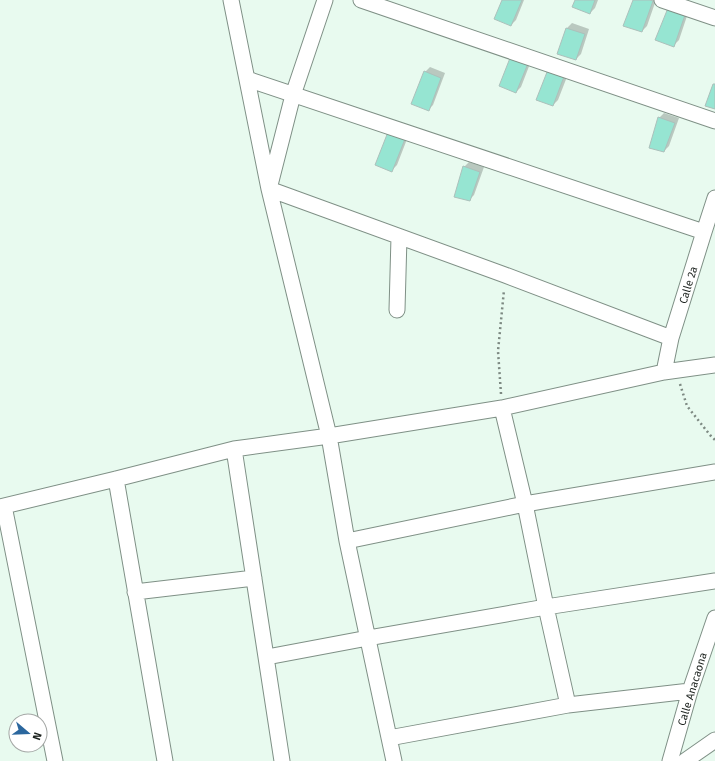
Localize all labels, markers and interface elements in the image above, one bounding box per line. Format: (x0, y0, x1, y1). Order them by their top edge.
street label: Calle 2a (677, 265, 700, 305)
street label: Calle Anacaona (675, 651, 710, 727)
north arrow (8, 713, 48, 753)
text: N (30, 731, 44, 742)

